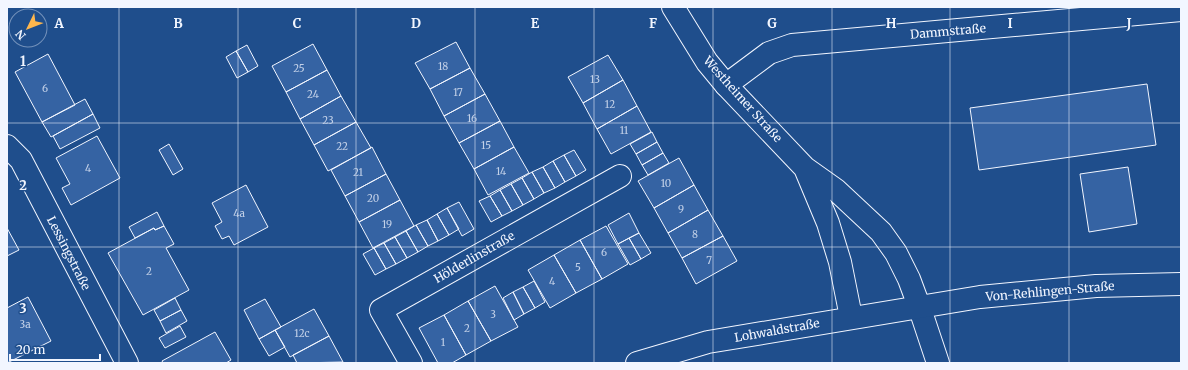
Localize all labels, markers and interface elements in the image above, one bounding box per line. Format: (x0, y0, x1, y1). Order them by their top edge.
north arrow (8, 8, 48, 48)
text: A (53, 15, 64, 32)
text: B (173, 15, 183, 32)
text: C (293, 15, 302, 32)
text: D (411, 15, 421, 32)
text: E (531, 15, 540, 32)
text: F (649, 15, 657, 32)
text: G (767, 15, 777, 32)
text: H (886, 15, 897, 32)
text: I (1007, 15, 1013, 32)
text: J (1125, 15, 1132, 32)
street label: Dammstraße (910, 20, 986, 42)
text: N (12, 27, 29, 43)
street label: Westheimer Straße (700, 52, 786, 145)
text: 1 (20, 53, 26, 70)
house number: 18 (438, 60, 448, 73)
house number: 25 (293, 62, 305, 75)
house number: 13 (590, 73, 600, 86)
house number: 6 (42, 82, 48, 95)
house number: 17 (453, 86, 463, 99)
house number: 24 (307, 88, 319, 101)
house number: 12 (605, 98, 615, 111)
house number: 16 (467, 112, 477, 125)
house number: 23 (322, 114, 334, 127)
house number: 11 (620, 124, 629, 137)
house number: 15 (481, 139, 491, 152)
house number: 22 (336, 140, 348, 153)
house number: 4 (85, 162, 91, 175)
house number: 14 (496, 165, 506, 178)
house number: 21 (353, 166, 364, 179)
text: 2 (19, 177, 27, 194)
house number: 10 (661, 177, 671, 190)
house number: 20 (367, 192, 379, 205)
house number: 9 (678, 203, 684, 216)
house number: 4a (233, 207, 245, 220)
street label: Lessingstraße (44, 213, 94, 293)
house number: 19 (382, 218, 392, 231)
street label: Hölderlinstraße (431, 228, 517, 286)
house number: 8 (692, 228, 698, 241)
house number: 6 (601, 246, 607, 259)
house number: 7 (706, 254, 712, 267)
house number: 5 (575, 261, 581, 274)
house number: 2 (146, 265, 152, 278)
house number: 4 (549, 275, 555, 288)
street label: Von-Rehlingen-Straße (984, 278, 1115, 304)
text: 3 (19, 300, 27, 317)
house number: 3 (490, 308, 496, 321)
street label: Lohwaldstraße (733, 315, 821, 345)
house number: 3a (19, 318, 31, 331)
house number: 2 (464, 322, 470, 335)
house number: 12c (294, 327, 310, 340)
scale bar (10, 336, 100, 362)
house number: 1 (441, 336, 446, 349)
text: 20 m (16, 342, 45, 357)

